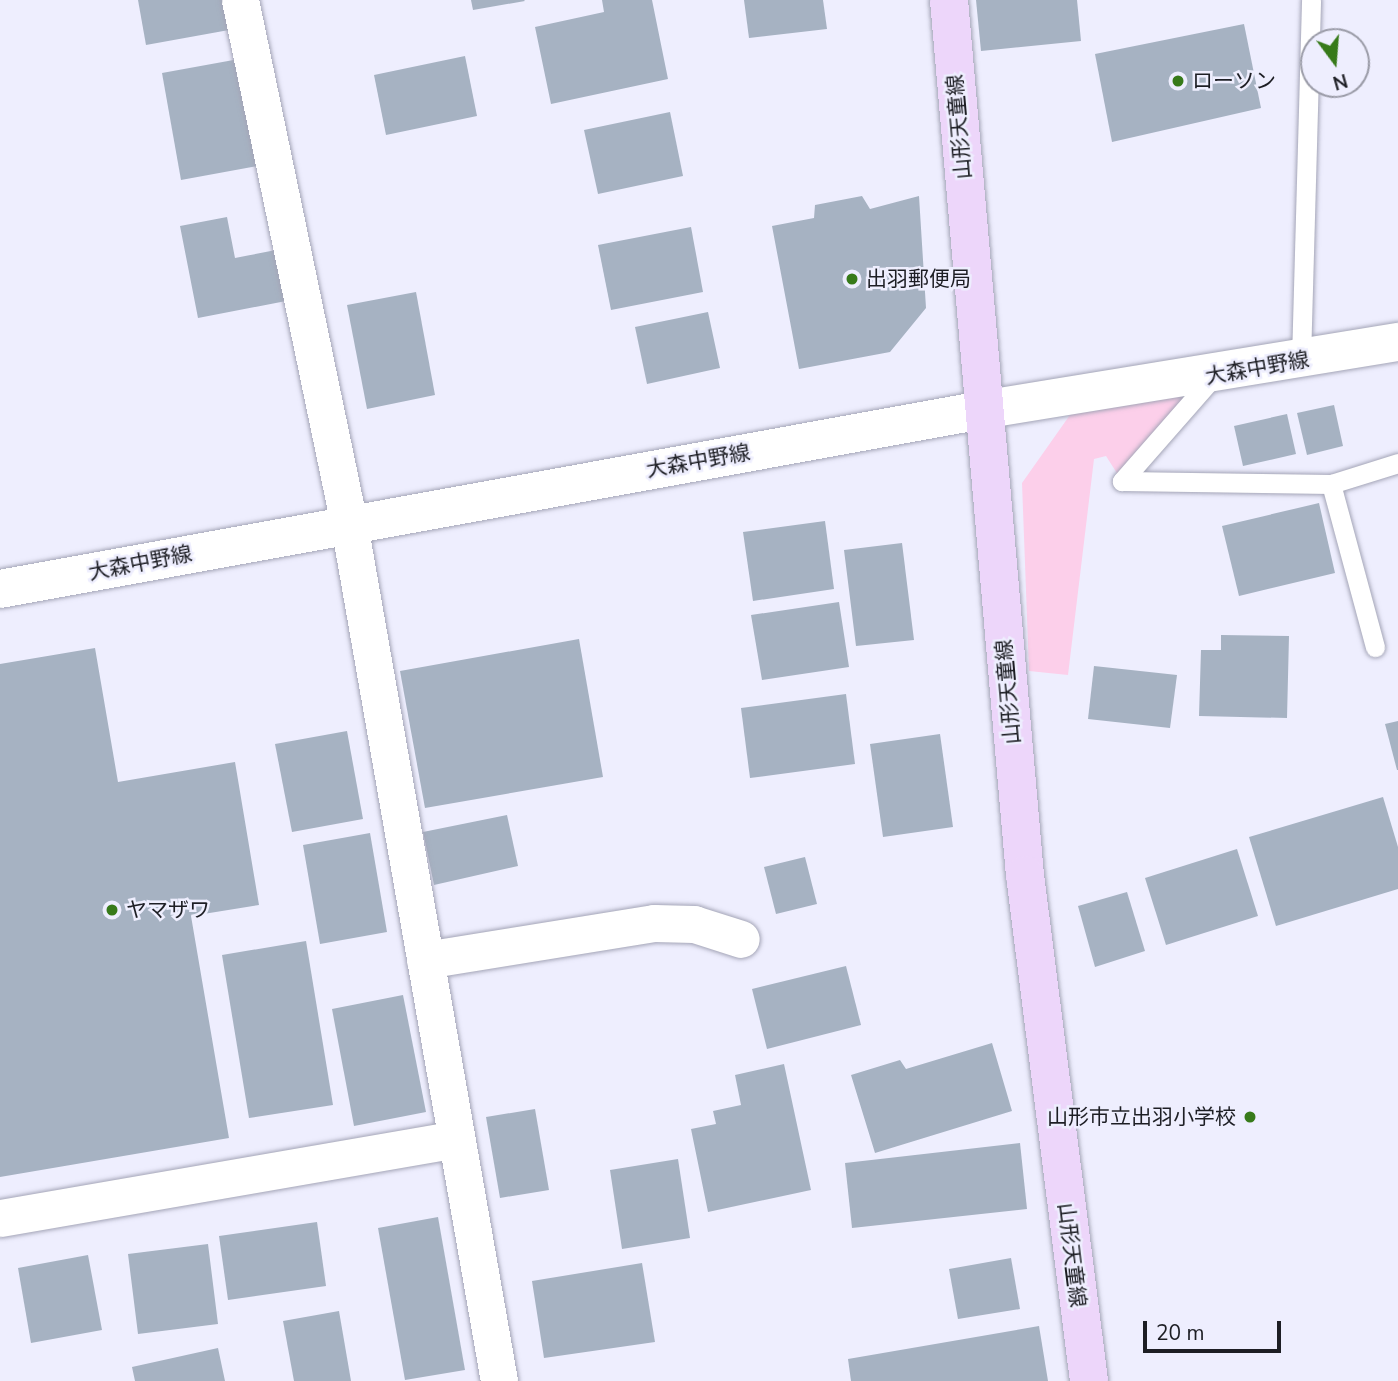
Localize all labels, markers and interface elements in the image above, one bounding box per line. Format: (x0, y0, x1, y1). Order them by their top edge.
north arrow (1300, 28, 1370, 98)
text: N (1330, 67, 1351, 96)
place label: ローソン (1192, 68, 1276, 94)
marker: ローソン (1170, 73, 1186, 89)
street label: 山形天童線 (942, 74, 976, 180)
place label: 出羽郵便局 (866, 266, 971, 292)
marker: 出羽郵便局 (844, 271, 860, 287)
street label: 大森中野線 (1203, 346, 1311, 390)
street label: 大森中野線 (644, 439, 752, 483)
street label: 大森中野線 (86, 541, 194, 585)
street label: 山形天童線 (991, 639, 1025, 745)
place label: ヤマザワ (126, 897, 210, 923)
marker: ヤマザワ (104, 902, 120, 918)
place label: 山形市立出羽小学校 (1047, 1104, 1236, 1130)
marker: 山形市立出羽小学校 (1242, 1109, 1258, 1125)
street label: 山形天童線 (1053, 1201, 1091, 1309)
scale bar (1146, 1308, 1284, 1352)
text: 20 m (1156, 1319, 1205, 1347)

